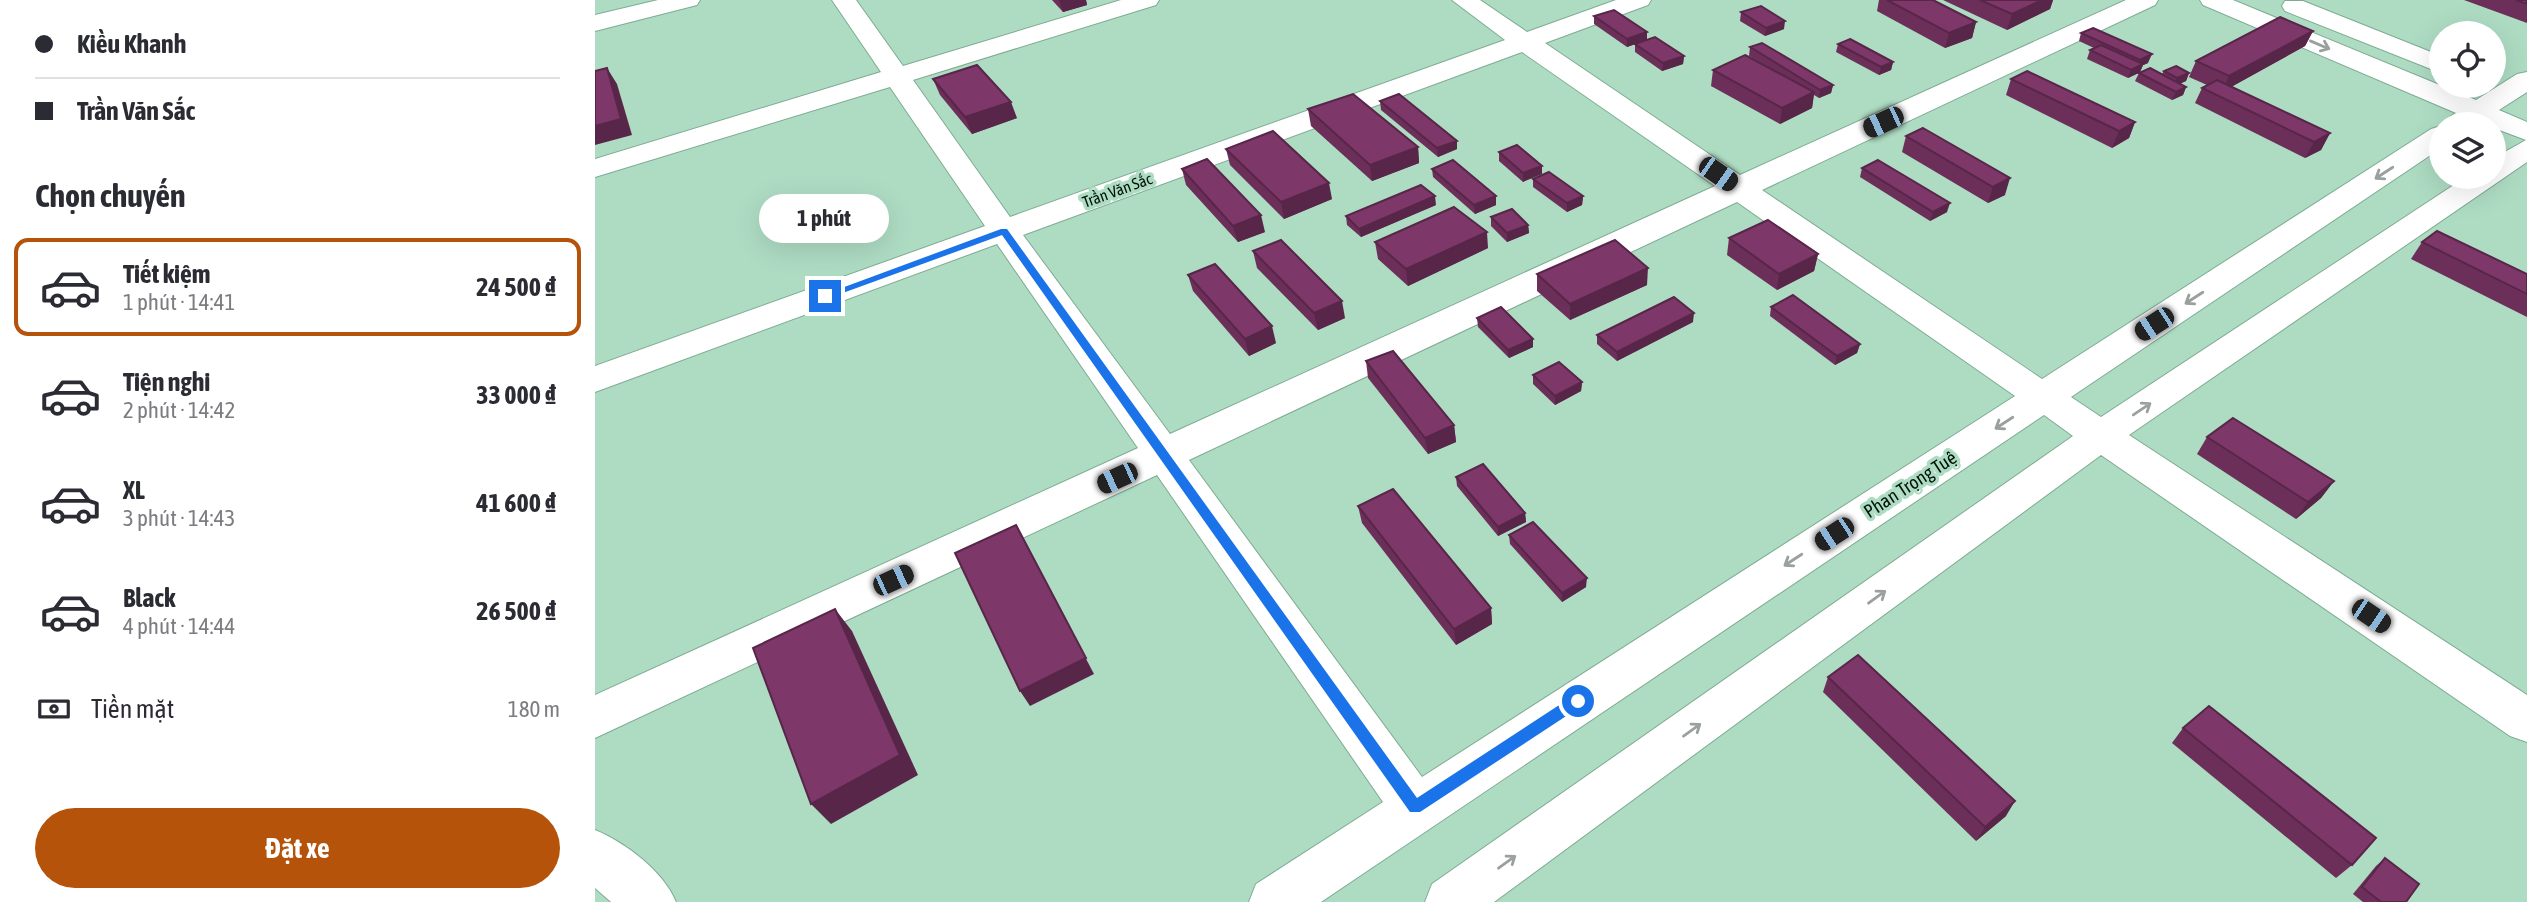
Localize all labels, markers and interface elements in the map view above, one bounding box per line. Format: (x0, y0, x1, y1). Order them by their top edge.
map controls (2429, 21, 2506, 189)
button: locate (2429, 21, 2506, 98)
text: Kiều Khanh (77, 29, 186, 59)
one-way arrow (2308, 40, 2330, 53)
text: Trần Văn Sắc (77, 96, 195, 126)
car (1860, 104, 1907, 140)
button: layers (2429, 112, 2506, 189)
car (1695, 153, 1742, 195)
one-way arrow (2375, 166, 2394, 180)
street label: Trần Văn Sắc (1079, 168, 1154, 211)
text: Chọn chuyến (35, 177, 186, 214)
callout: 1 phút (760, 194, 890, 244)
text: 1 phút (797, 205, 851, 231)
icon: car (39, 256, 102, 319)
text: Tiết kiệm (123, 259, 211, 289)
text: 24 500 ₫ (476, 272, 556, 302)
route end (809, 280, 841, 312)
text: 1 phút · 14:41 (123, 289, 235, 315)
one-way arrow (2185, 291, 2204, 305)
car (2131, 304, 2178, 344)
icon: car (39, 364, 102, 427)
text: Tiện nghi (123, 367, 210, 397)
text: 33 000 ₫ (476, 380, 556, 410)
text: 2 phút · 14:42 (123, 397, 235, 423)
one-way arrow (2132, 401, 2151, 416)
one-way arrow (1995, 415, 2014, 430)
street label: Phan Trọng Tuệ (1860, 446, 1960, 522)
car (1094, 460, 1141, 496)
icon: car (39, 472, 102, 535)
text: XL (123, 475, 145, 505)
text: 41 600 ₫ (476, 488, 556, 518)
text: 3 phút · 14:43 (123, 505, 235, 531)
car (1811, 514, 1858, 554)
one-way arrow (1784, 553, 1803, 568)
car (870, 562, 917, 598)
icon: car (39, 580, 102, 643)
text: Black (123, 583, 175, 613)
one-way arrow (1867, 590, 1886, 604)
text: 26 500 ₫ (476, 596, 556, 626)
car (2348, 596, 2395, 636)
text: 4 phút · 14:44 (123, 613, 235, 639)
route start (1562, 685, 1594, 717)
icon: cash (35, 690, 73, 728)
text: Tiền mặt (91, 694, 174, 724)
text: 180 m (508, 696, 560, 722)
one-way arrow (1682, 723, 1701, 737)
button: Đặt xe (35, 808, 560, 888)
one-way arrow (1497, 855, 1516, 869)

